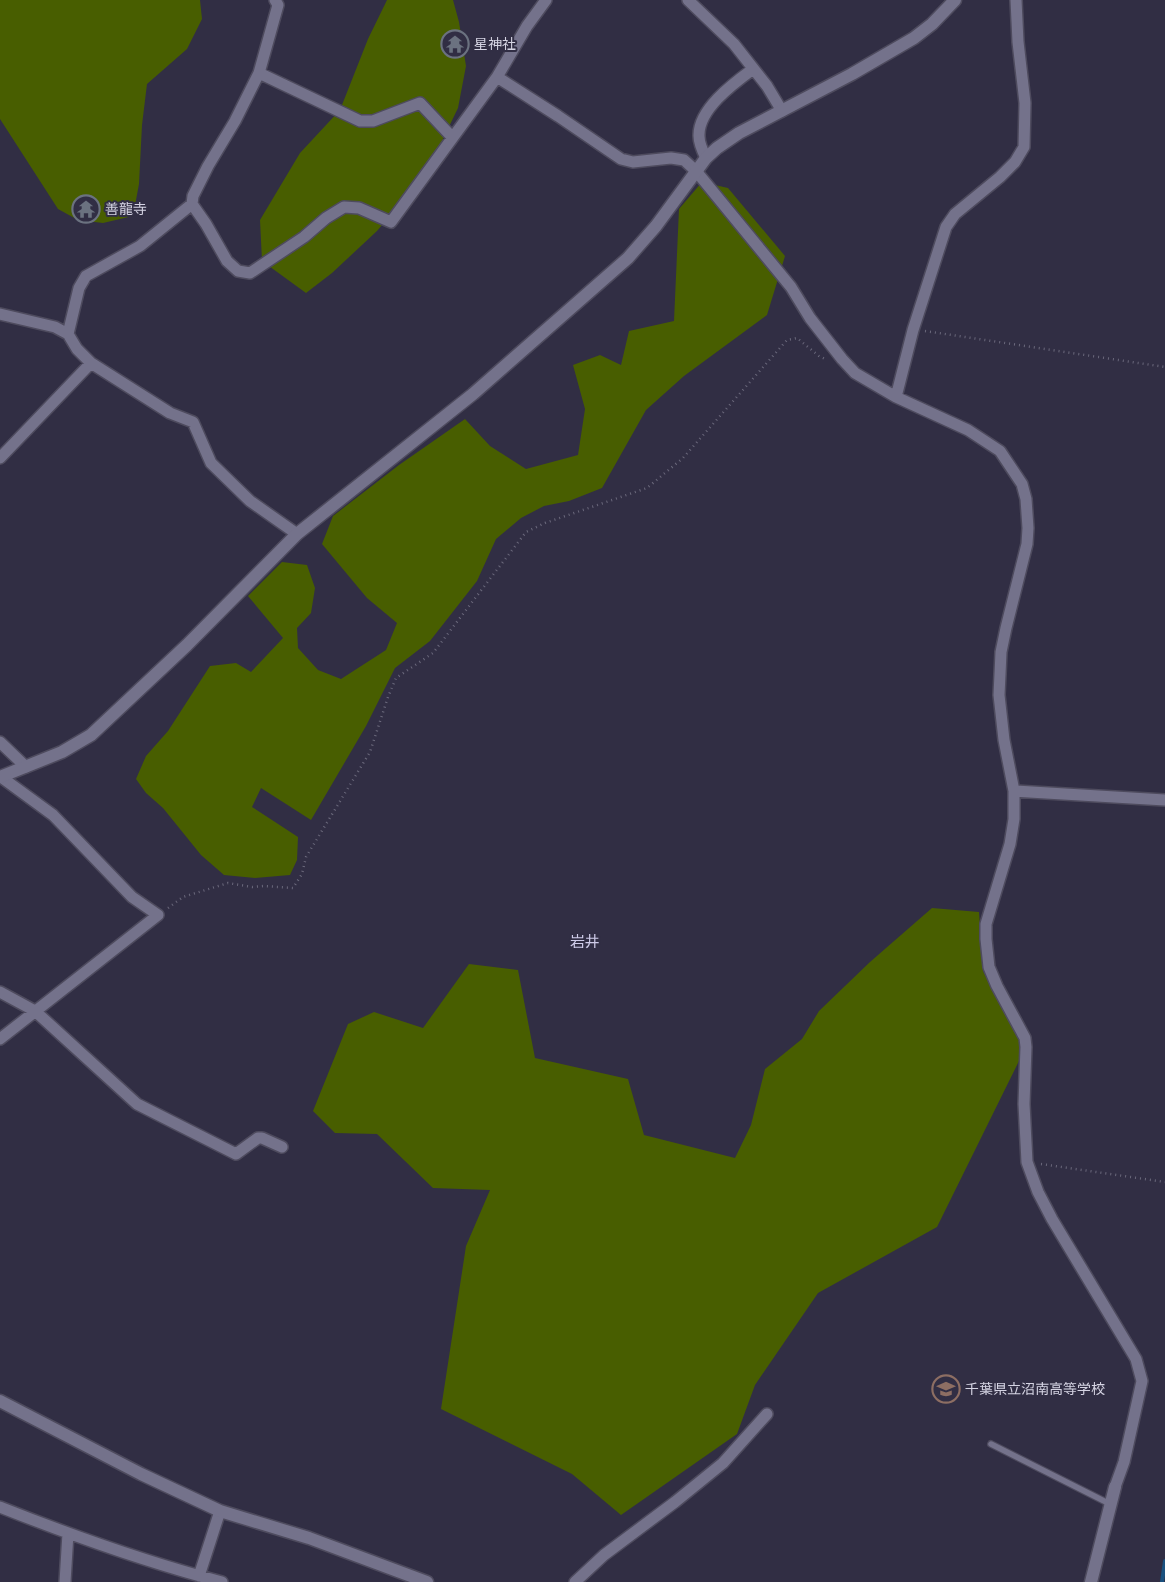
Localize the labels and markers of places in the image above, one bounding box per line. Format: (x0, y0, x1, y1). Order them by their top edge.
temple icon: 星神社 (440, 29, 470, 59)
place label: 星神社 (474, 36, 516, 52)
temple icon: 善龍寺 (71, 194, 101, 224)
place label: 善龍寺 (105, 201, 147, 217)
school or university icon: 千葉県立沼南高等学校 (931, 1374, 961, 1404)
place label: 千葉県立沼南高等学校 (965, 1381, 1105, 1397)

